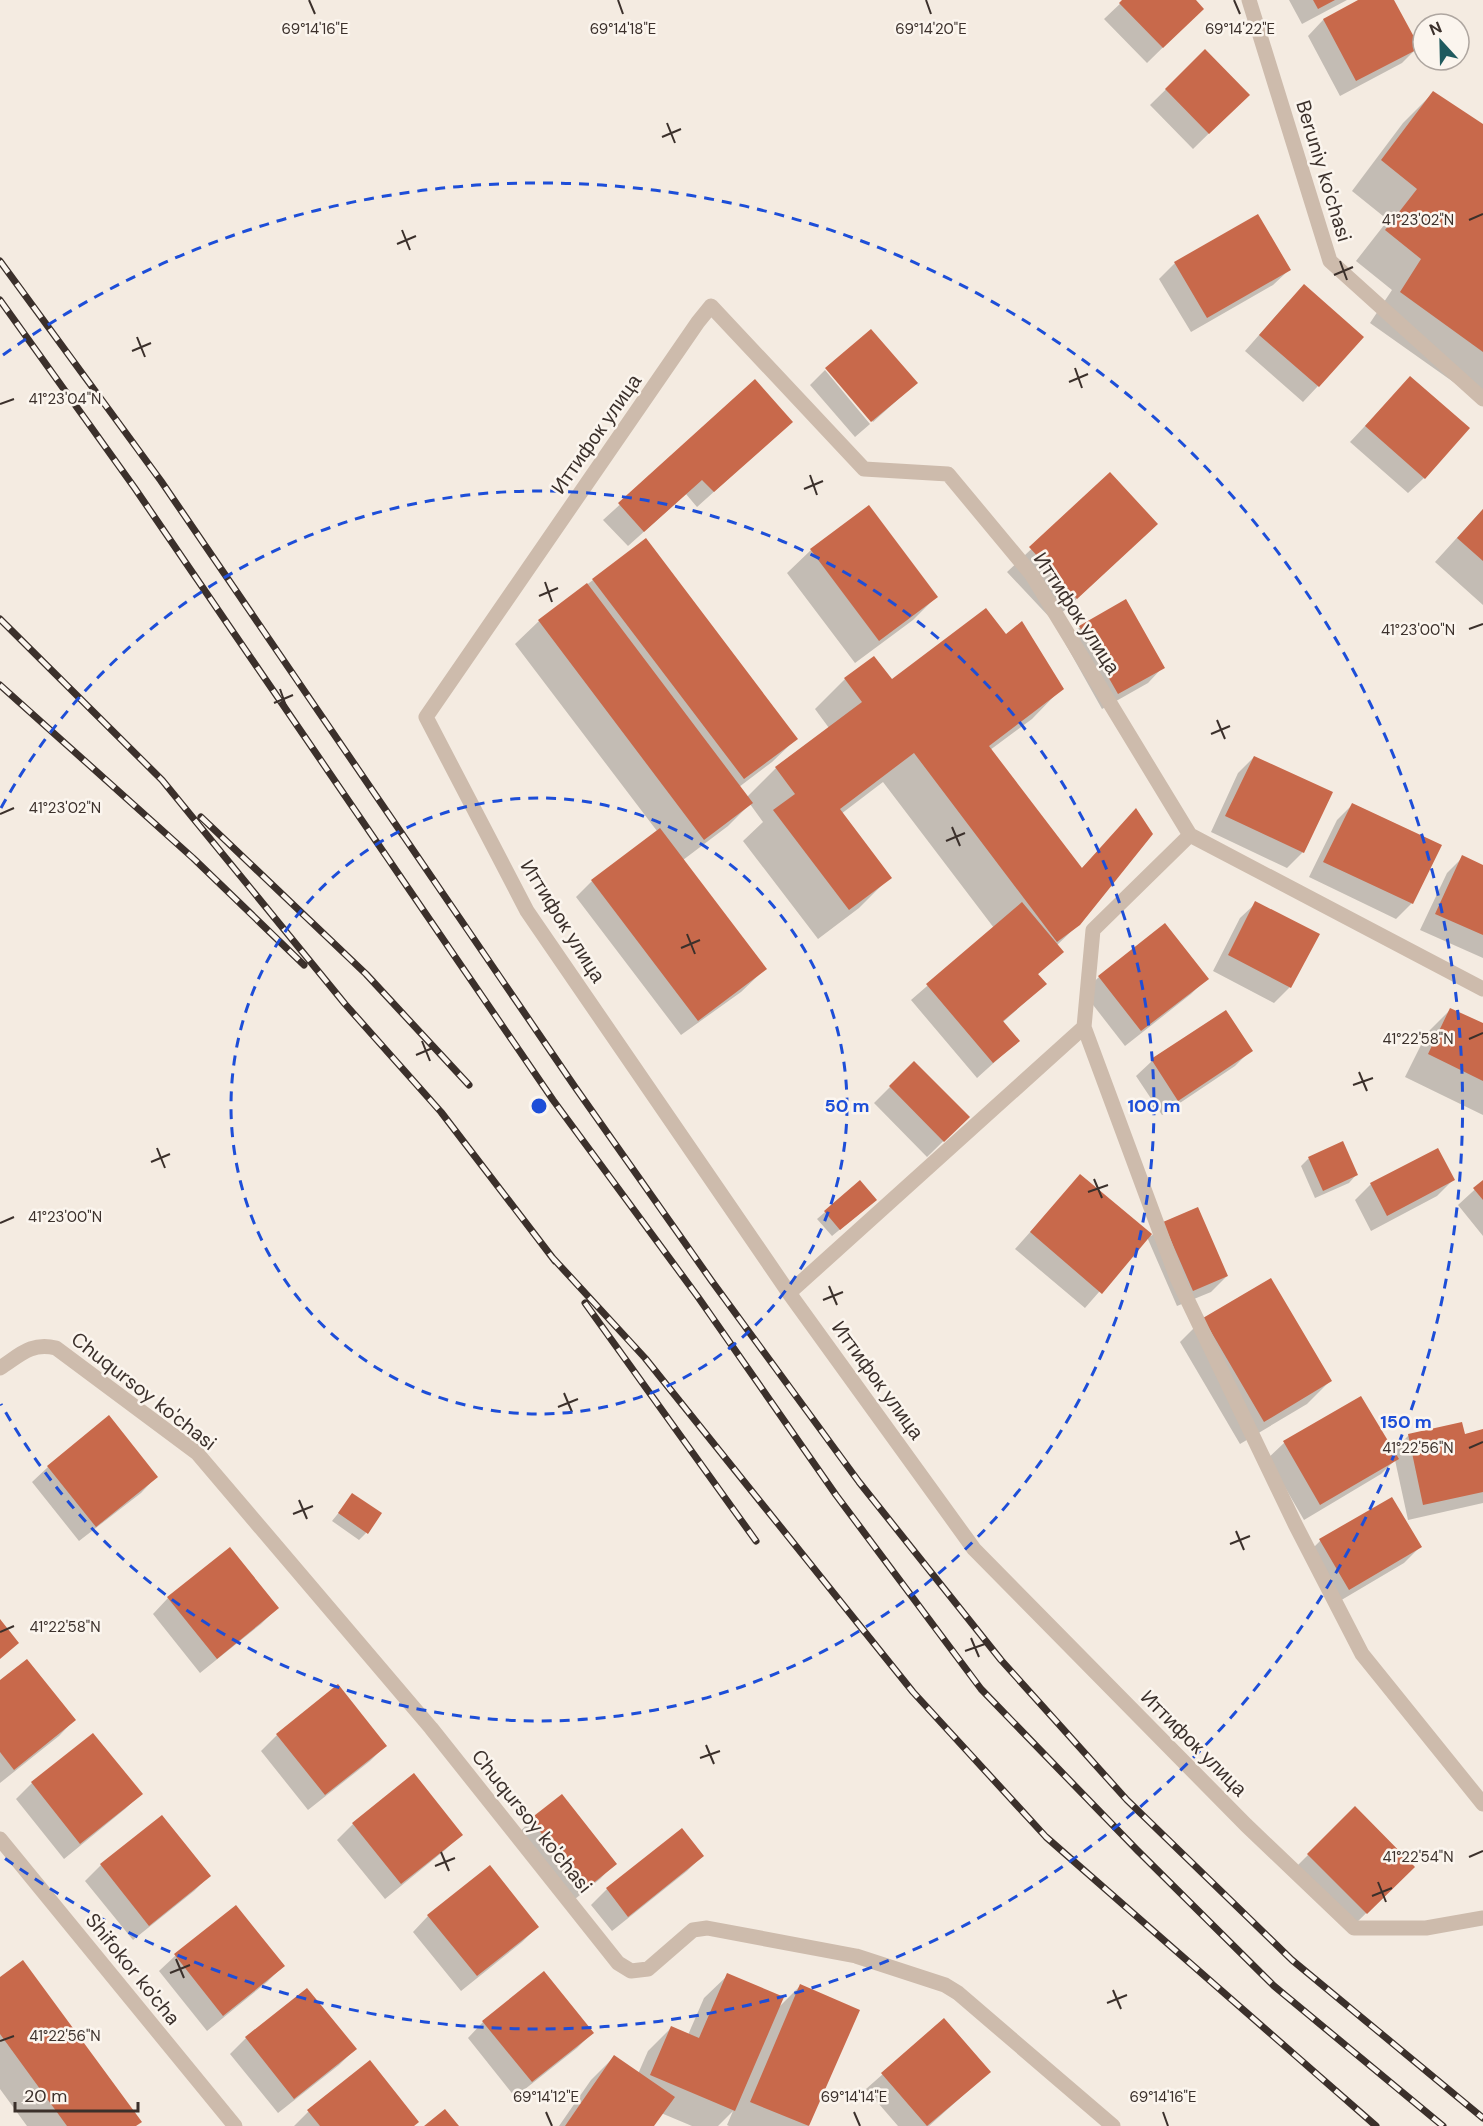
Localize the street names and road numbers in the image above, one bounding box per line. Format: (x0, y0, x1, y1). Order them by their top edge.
street label: Beruniy ko'chasi (1290, 97, 1358, 245)
street label: Иттифок улица (545, 368, 647, 499)
street label: Иттифок улица (1028, 547, 1127, 680)
street label: Иттифок улица (515, 855, 612, 988)
street label: Иттифок улица (826, 1316, 930, 1445)
street label: Chuqursoy ko'chasi (66, 1326, 222, 1456)
street label: Иттифок улица (1135, 1684, 1253, 1802)
street label: Chuqursoy ko'chasi (466, 1744, 598, 1898)
street label: Shifokor ko'cha (80, 1908, 186, 2030)

